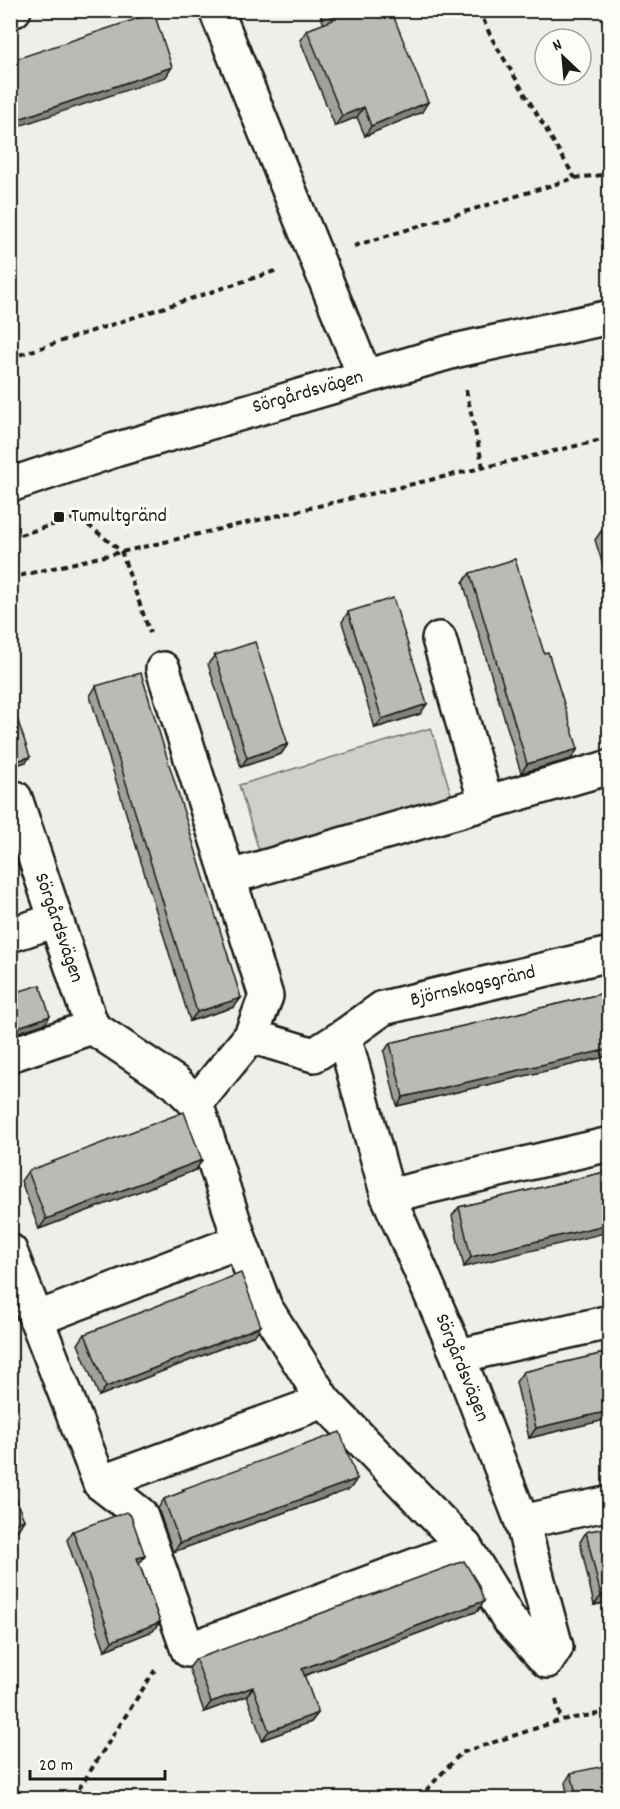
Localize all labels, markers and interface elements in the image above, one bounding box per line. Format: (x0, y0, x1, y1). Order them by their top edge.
north arrow (533, 27, 593, 87)
text: N (549, 34, 566, 58)
street label: Sörgårdsvägen (249, 364, 367, 422)
place label: Tumultgränd (71, 503, 167, 531)
marker: Tumultgränd (52, 510, 66, 524)
street label: Sörgårdsvägen (26, 869, 90, 987)
street label: Björnskogsgränd (408, 959, 538, 1015)
street label: Sörgårdsvägen (427, 1310, 495, 1426)
scale bar (30, 1743, 165, 1781)
text: 20 m (39, 1754, 73, 1779)

